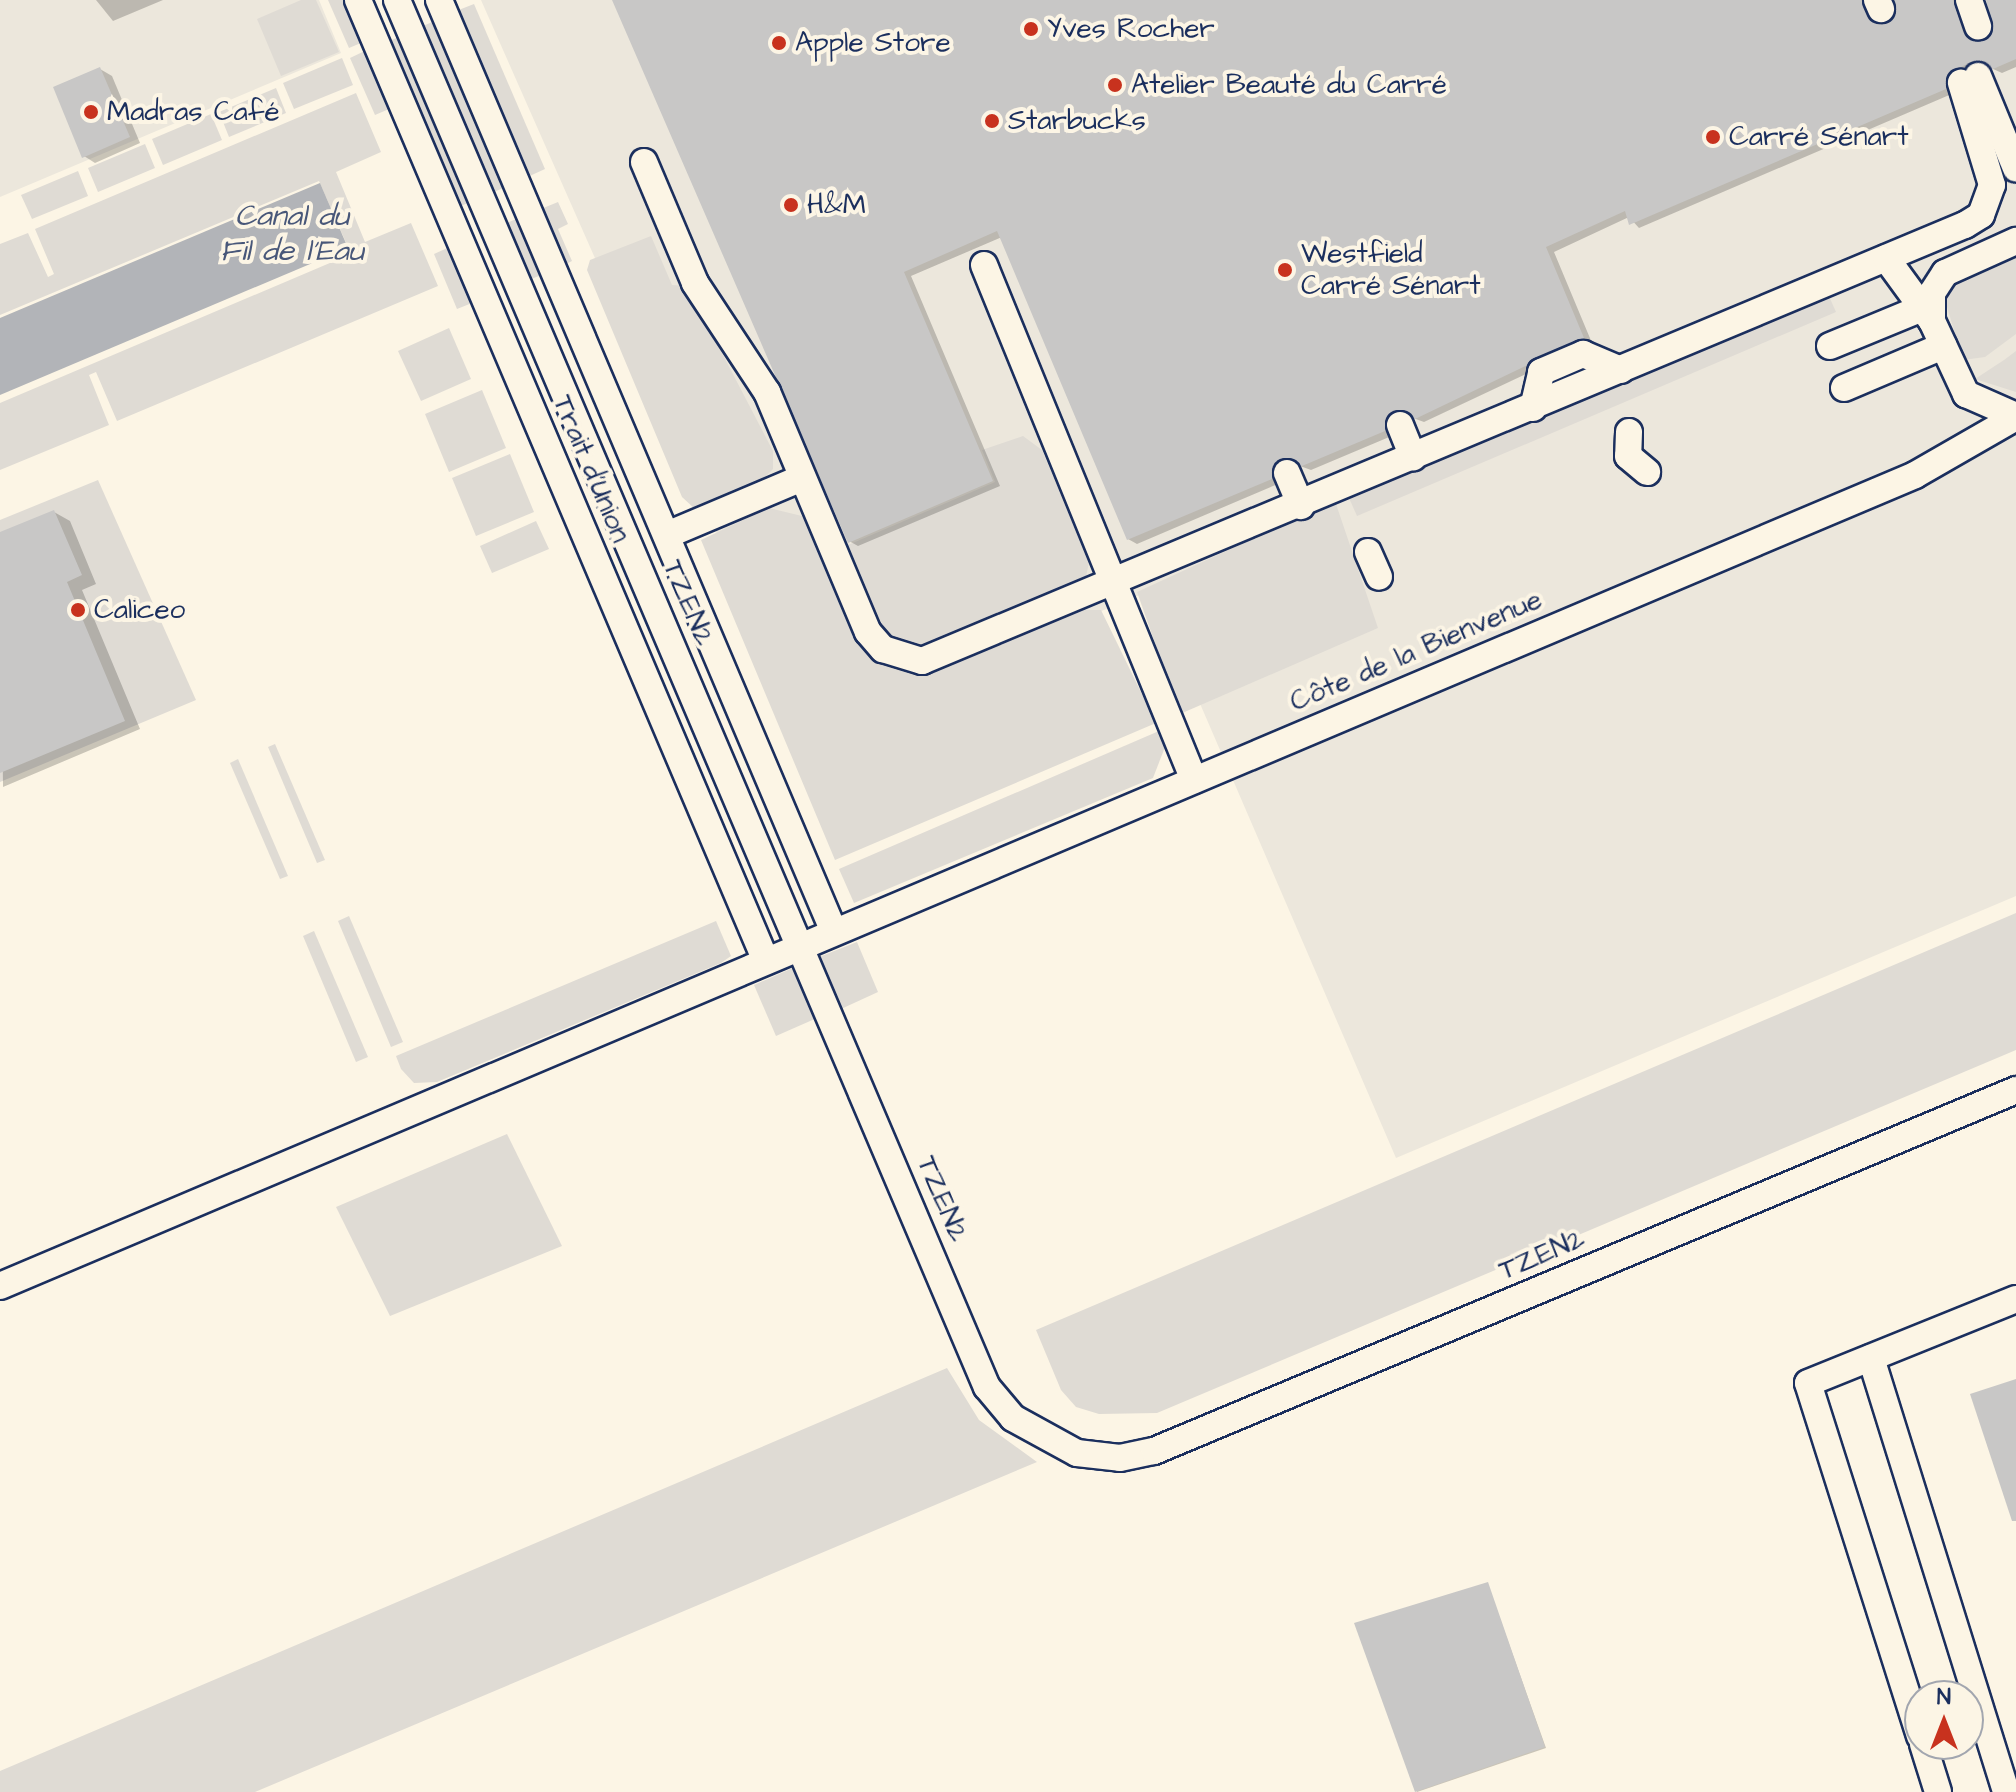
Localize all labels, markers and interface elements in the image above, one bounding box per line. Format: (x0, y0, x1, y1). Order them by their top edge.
place label: Yves Rocher (1047, 12, 1215, 46)
marker: Yves Rocher (1022, 20, 1040, 38)
place label: Apple Store (795, 26, 951, 60)
marker: Apple Store (770, 34, 788, 52)
place label: Atelier Beauté du Carré (1131, 68, 1447, 102)
marker: Atelier Beauté du Carré (1106, 76, 1124, 94)
place label: Madras Café (107, 95, 280, 129)
marker: Madras Café (82, 103, 100, 121)
place label: Starbucks (1008, 104, 1146, 138)
marker: Starbucks (983, 112, 1001, 130)
place label: Carré Sénart (1729, 120, 1908, 154)
marker: Carré Sénart (1704, 128, 1722, 146)
place label: H&M (807, 188, 866, 222)
marker: H&M (782, 196, 800, 214)
water label: Canal du Fil de l'Eau (220, 198, 364, 268)
place label: Westfield Carré Sénart (1301, 237, 1480, 303)
marker: Westfield Carré Sénart (1276, 261, 1294, 279)
street label: Trait d'Union (545, 390, 637, 548)
street label: TZEN2 (655, 555, 721, 651)
street label: Côte de la Bienvenue (1285, 583, 1547, 719)
place label: Caliceo (94, 593, 185, 627)
marker: Caliceo (69, 601, 87, 619)
street label: TZEN2 (909, 1151, 975, 1247)
street label: TZEN2 (1494, 1222, 1590, 1288)
north arrow (1904, 1680, 1984, 1760)
text: N (1937, 1682, 1951, 1713)

